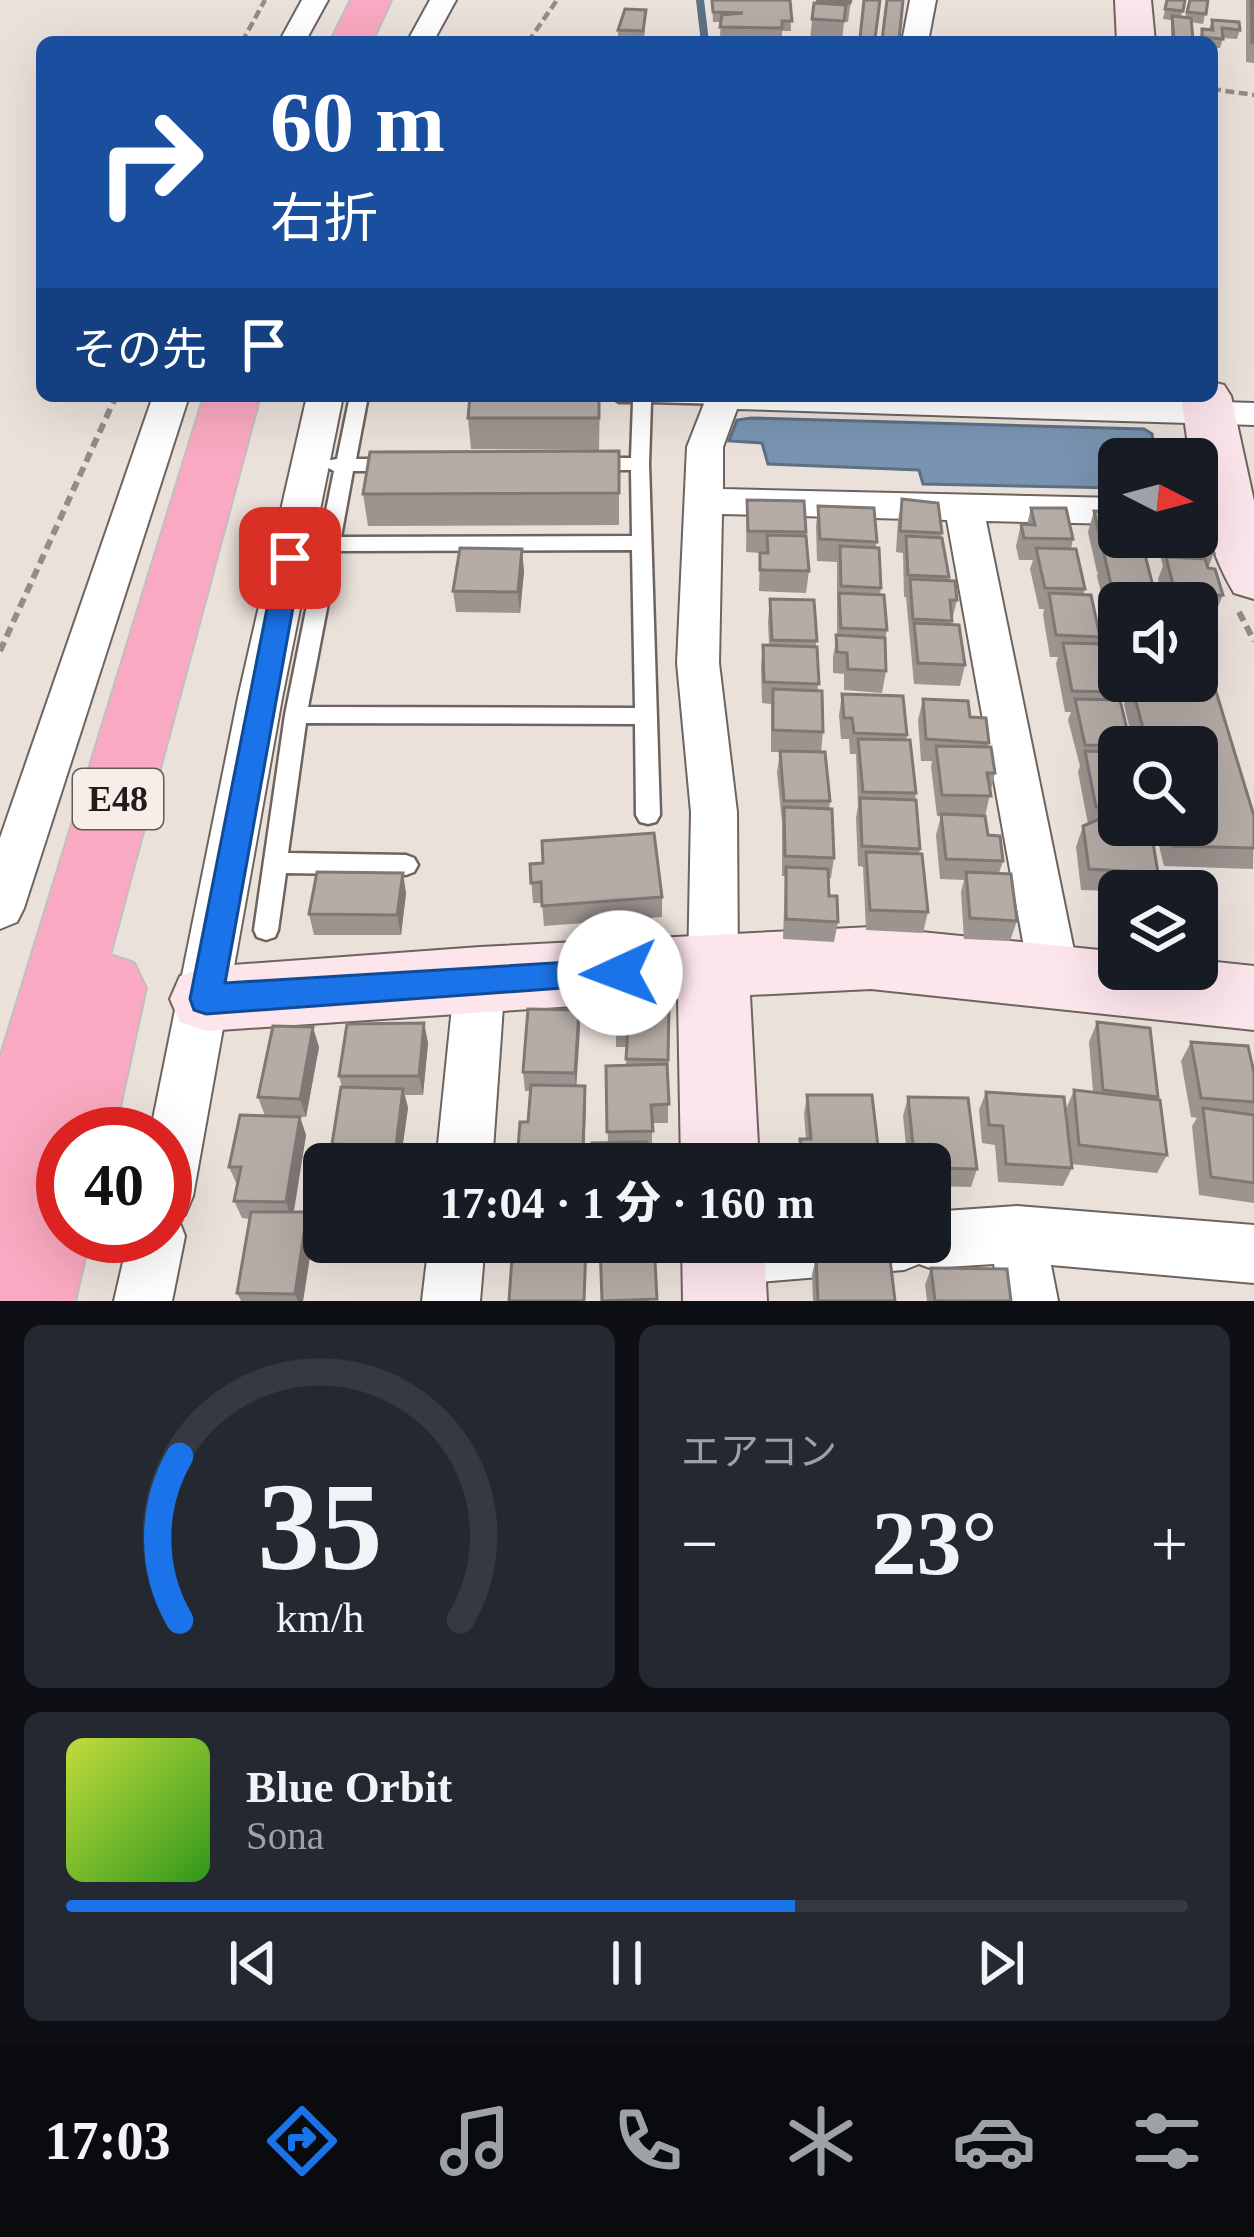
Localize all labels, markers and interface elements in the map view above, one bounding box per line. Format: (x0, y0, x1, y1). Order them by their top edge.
text: 60 m (270, 76, 445, 169)
icon: right (72, 84, 228, 240)
text: 右折 (270, 189, 378, 249)
icon: arrive (231, 312, 297, 378)
text: その先 (72, 325, 207, 375)
north arrow (1098, 438, 1218, 558)
map controls (1098, 438, 1218, 990)
pin (239, 507, 341, 609)
icon: arrive (257, 525, 323, 591)
button: sound (1098, 582, 1218, 702)
button: search (1098, 726, 1218, 846)
road number: E48 (73, 769, 163, 829)
button: layers (1098, 870, 1218, 990)
position arrow (557, 910, 683, 1036)
speed limit sign: 40 (36, 1107, 192, 1263)
text: 17:04 · 1 分 · 160 m (440, 1178, 815, 1228)
text: エアコン (681, 1430, 837, 1473)
text: 35 (257, 1458, 382, 1596)
text: 23° (872, 1494, 998, 1593)
text: − (681, 1507, 718, 1580)
text: + (1151, 1507, 1188, 1580)
text: km/h (275, 1593, 364, 1640)
text: Blue Orbit (246, 1762, 452, 1812)
text: Sona (246, 1814, 324, 1857)
icon: previous (220, 1930, 286, 1996)
icon: pause (594, 1930, 660, 1996)
icon: next (968, 1930, 1034, 1996)
icon: directions (260, 2099, 344, 2183)
icon: music (433, 2099, 517, 2183)
icon: phone (606, 2099, 690, 2183)
icon: climate (779, 2099, 863, 2183)
icon: car (952, 2099, 1036, 2183)
icon: filters (1125, 2099, 1209, 2183)
text: 17:03 (45, 2111, 171, 2171)

